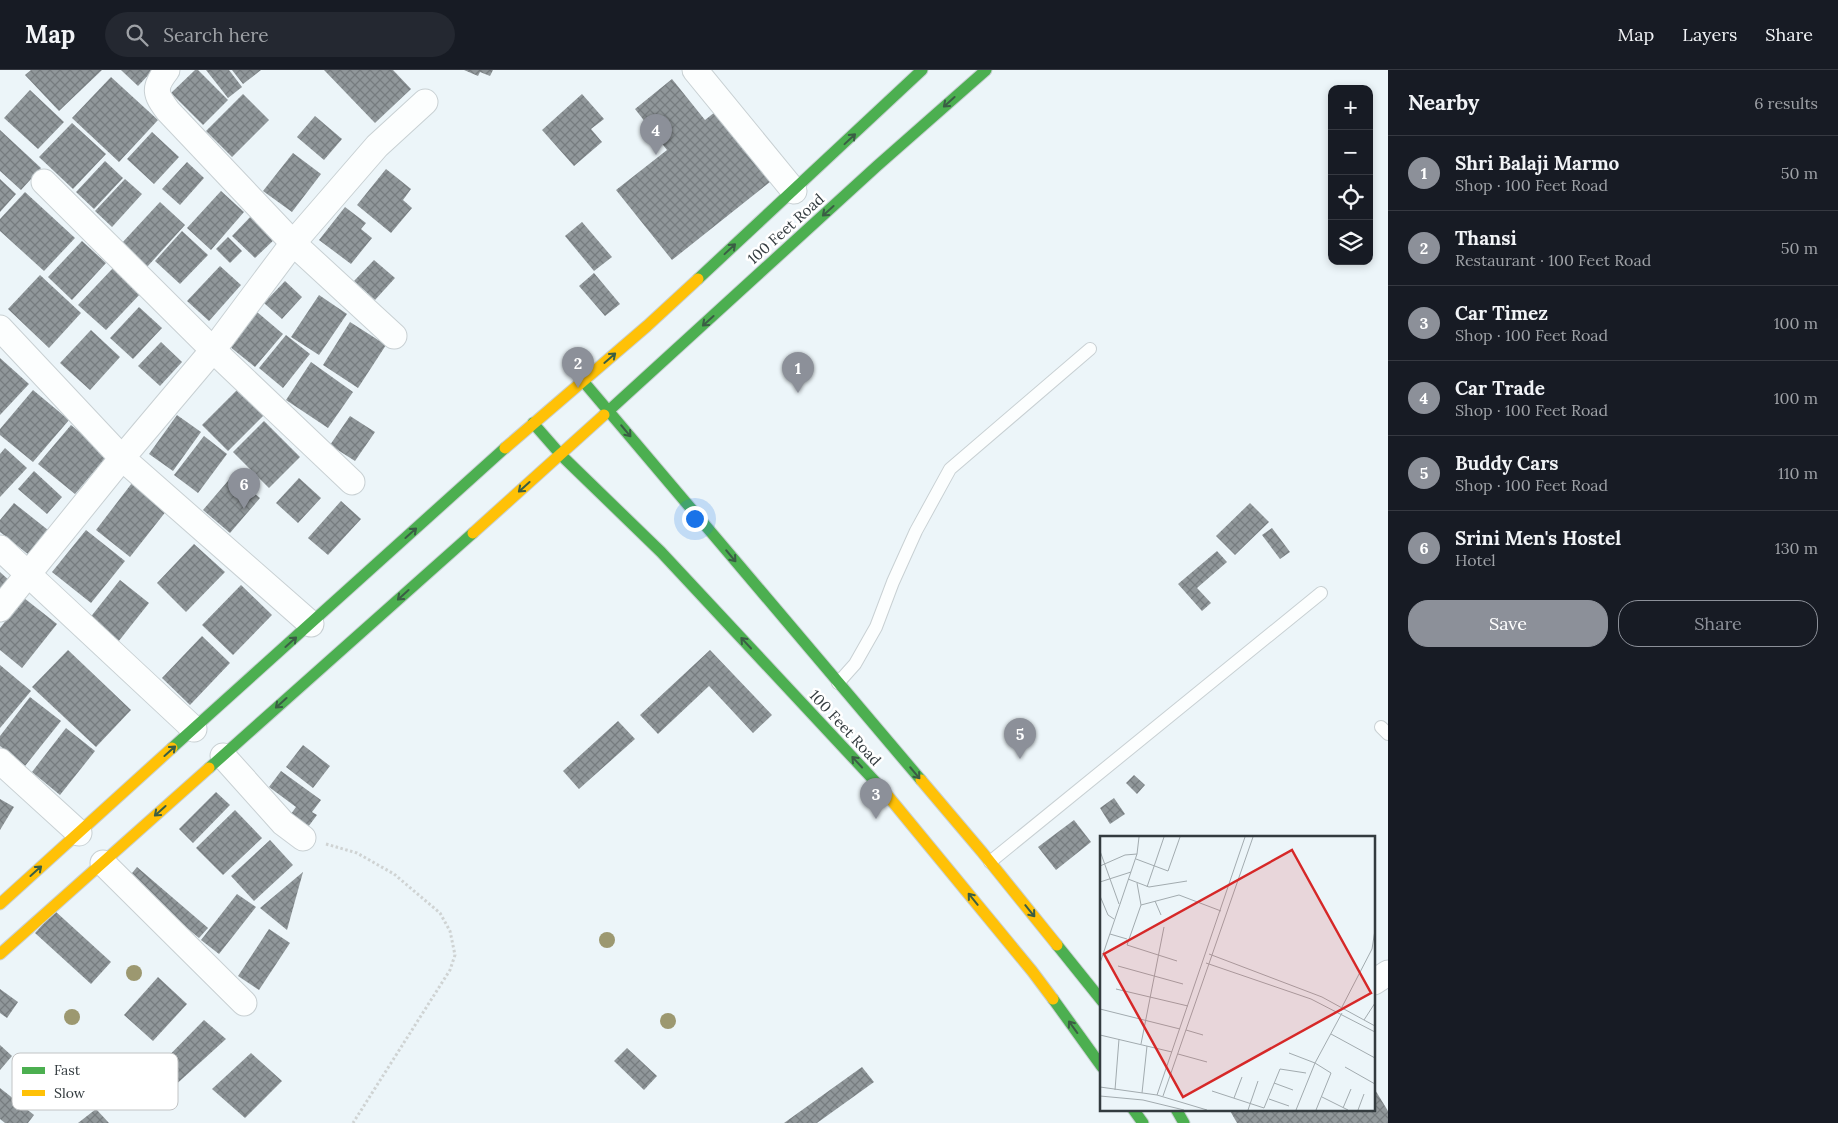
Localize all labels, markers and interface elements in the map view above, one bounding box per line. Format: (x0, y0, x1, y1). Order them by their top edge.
search box (105, 12, 455, 57)
text: Map (25, 19, 75, 50)
icon: search (123, 21, 151, 49)
text: Search here (163, 23, 269, 47)
text: Map (1618, 23, 1654, 46)
text: Layers (1682, 23, 1737, 46)
text: Share (1765, 23, 1813, 46)
map controls (1328, 85, 1373, 265)
button: + (1328, 85, 1373, 130)
text: Nearby (1408, 89, 1479, 116)
text: 6 results (1754, 93, 1818, 113)
one-way arrow (943, 97, 956, 108)
pin: 4 (640, 114, 672, 155)
button: − (1328, 130, 1373, 175)
one-way arrow (843, 133, 856, 145)
text: Shri Balaji Marmo (1455, 151, 1619, 175)
text: 1 (1421, 163, 1427, 183)
text: 50 m (1781, 163, 1818, 183)
button: locate (1328, 175, 1373, 220)
text: Shop · 100 Feet Road (1455, 175, 1608, 195)
street label: 100 Feet Road (743, 189, 828, 268)
one-way arrow (822, 205, 835, 217)
button: layers (1328, 220, 1373, 265)
text: Thansi (1455, 226, 1517, 250)
text: 2 (1420, 238, 1428, 258)
text: 50 m (1781, 238, 1818, 258)
one-way arrow (724, 243, 737, 255)
text: Restaurant · 100 Feet Road (1455, 250, 1651, 270)
text: Car Timez (1455, 301, 1548, 325)
text: 3 (1420, 313, 1428, 333)
text: 100 m (1774, 313, 1818, 333)
one-way arrow (702, 315, 715, 327)
text: Shop · 100 Feet Road (1455, 325, 1608, 345)
pin: 2 (562, 347, 594, 388)
pin: 1 (782, 352, 814, 393)
one-way arrow (603, 353, 616, 364)
text: Car Trade (1455, 376, 1545, 400)
text: 4 (1420, 388, 1428, 408)
text: 100 m (1774, 388, 1818, 408)
text: Shop · 100 Feet Road (1455, 400, 1608, 420)
one-way arrow (620, 425, 631, 438)
text: Buddy Cars (1455, 451, 1558, 475)
text: 5 (1420, 463, 1428, 483)
text: 110 m (1778, 463, 1818, 483)
pin: 6 (228, 468, 260, 509)
text: Shop · 100 Feet Road (1455, 475, 1608, 495)
one-way arrow (518, 481, 531, 493)
your location (682, 506, 708, 532)
text: Srini Men's Hostel (1455, 526, 1621, 550)
one-way arrow (405, 527, 418, 539)
text: 6 (1419, 538, 1429, 558)
text: 130 m (1775, 538, 1818, 558)
one-way arrow (725, 549, 736, 562)
text: Hotel (1455, 550, 1496, 570)
one-way arrow (396, 589, 409, 601)
button: Save (1408, 600, 1608, 647)
button: Share (1618, 600, 1818, 647)
one-way arrow (284, 636, 297, 648)
one-way arrow (740, 637, 752, 649)
street label: 100 Feet Road (805, 686, 885, 770)
one-way arrow (275, 697, 288, 709)
pin: 5 (1004, 718, 1036, 759)
one-way arrow (163, 745, 176, 757)
one-way arrow (851, 755, 863, 768)
one-way arrow (909, 766, 920, 779)
pin: 3 (860, 778, 892, 819)
one-way arrow (154, 806, 167, 817)
inset map (1100, 836, 1376, 1110)
one-way arrow (30, 865, 43, 877)
one-way arrow (967, 893, 978, 906)
one-way arrow (1024, 905, 1035, 918)
one-way arrow (1068, 1020, 1078, 1034)
legend (12, 1053, 178, 1110)
text: Fast (54, 1061, 81, 1079)
text: Slow (54, 1084, 86, 1102)

